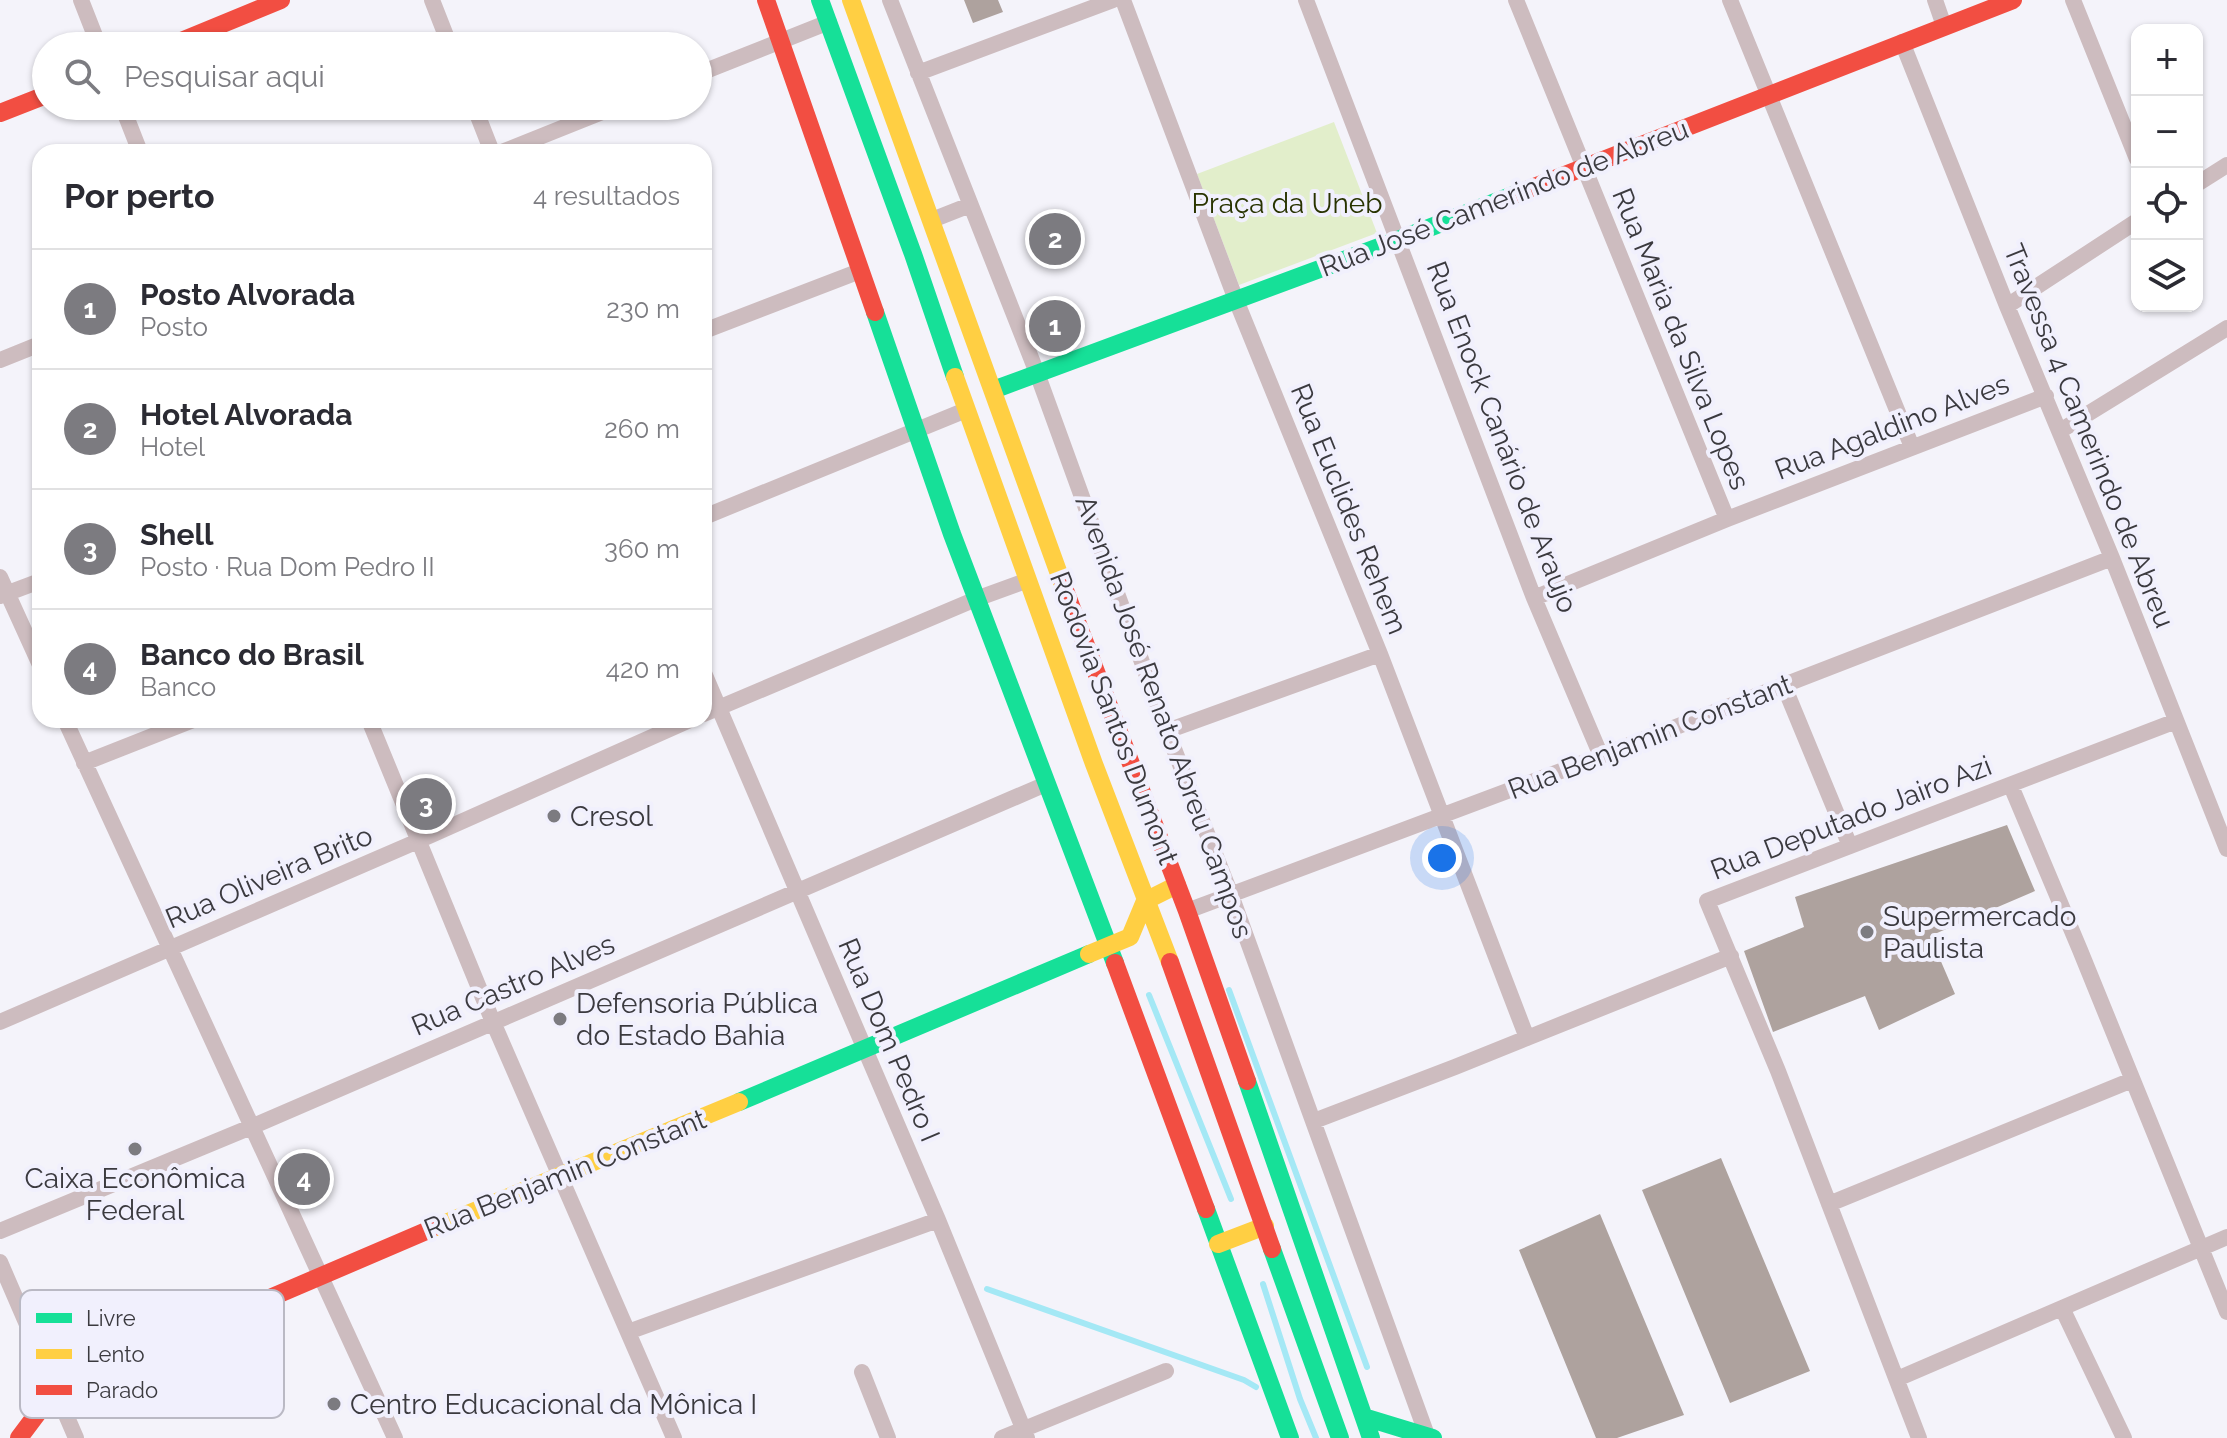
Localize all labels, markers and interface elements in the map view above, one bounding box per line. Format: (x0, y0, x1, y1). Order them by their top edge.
map controls (2131, 24, 2203, 312)
button: + (2131, 24, 2203, 96)
search box (32, 32, 712, 120)
icon: search (60, 54, 104, 98)
text: Pesquisar aqui (124, 59, 325, 94)
button: − (2131, 96, 2203, 168)
street label: Rua José Camerindo de Abreu (1315, 112, 1693, 284)
button: locate (2131, 168, 2203, 240)
text: Por perto (64, 176, 215, 216)
text: 4 resultados (533, 181, 680, 211)
street label: Rua Maria da Silva Lopes (1605, 184, 1757, 494)
park label: Praça da Uneb (1191, 187, 1383, 220)
pin: 2 (1029, 209, 1081, 269)
street label: Travessa 4 Camerindo de Abreu (1997, 239, 2181, 633)
button: layers (2131, 240, 2203, 312)
street label: Rua Enock Canário de Araujo (1420, 257, 1584, 617)
text: Posto Alvorada (140, 277, 355, 312)
text: 1 (84, 294, 96, 324)
text: 230 m (606, 294, 680, 324)
pin: 1 (1029, 296, 1081, 356)
text: Posto (140, 312, 208, 342)
street label: Rua Agaldino Alves (1770, 367, 2014, 487)
street label: Rua Euclides Rehem (1284, 379, 1414, 639)
text: Hotel Alvorada (140, 397, 353, 432)
text: 2 (83, 414, 97, 444)
text: 260 m (604, 414, 680, 444)
text: Hotel (140, 432, 205, 462)
street label: Avenida José Renato Abreu Campos (1068, 491, 1260, 943)
text: Shell (140, 517, 213, 552)
text: 3 (83, 534, 97, 564)
text: 360 m (604, 534, 680, 564)
text: Posto · Rua Dom Pedro II (140, 552, 435, 582)
street label: Rodovia Santos Dumont (1043, 567, 1185, 870)
text: Banco do Brasil (140, 637, 364, 672)
text: 4 (83, 654, 97, 684)
text: 420 m (606, 654, 680, 684)
street label: Rua Benjamin Constant (1503, 667, 1797, 806)
text: Banco (140, 672, 216, 702)
street label: Rua Deputado Jairo Azi (1706, 749, 1996, 887)
pin: 3 (400, 774, 452, 834)
place label: Cresol (570, 800, 653, 833)
marker: Cresol (545, 807, 563, 825)
street label: Rua Oliveira Brito (161, 819, 377, 935)
your location (1422, 838, 1462, 878)
place label: Supermercado Paulista (1883, 900, 2076, 965)
marker: Supermercado Paulista (1858, 923, 1876, 941)
street label: Rua Castro Alves (407, 927, 619, 1043)
street label: Rua Dom Pedro I (831, 933, 947, 1147)
place label: Defensoria Pública do Estado Bahia (576, 987, 818, 1052)
marker: Defensoria Pública do Estado Bahia (551, 1010, 569, 1028)
street label: Rua Benjamin Constant (419, 1102, 711, 1246)
marker: Caixa Econômica Federal (126, 1140, 144, 1158)
pin: 4 (278, 1149, 330, 1209)
place label: Caixa Econômica Federal (25, 1162, 245, 1227)
legend (20, 1290, 284, 1418)
text: Livre (86, 1305, 136, 1331)
text: Lento (86, 1341, 144, 1367)
text: Parado (86, 1377, 158, 1403)
place label: Centro Educacional da Mônica I (350, 1388, 757, 1421)
marker: Centro Educacional da Mônica I (325, 1395, 343, 1413)

